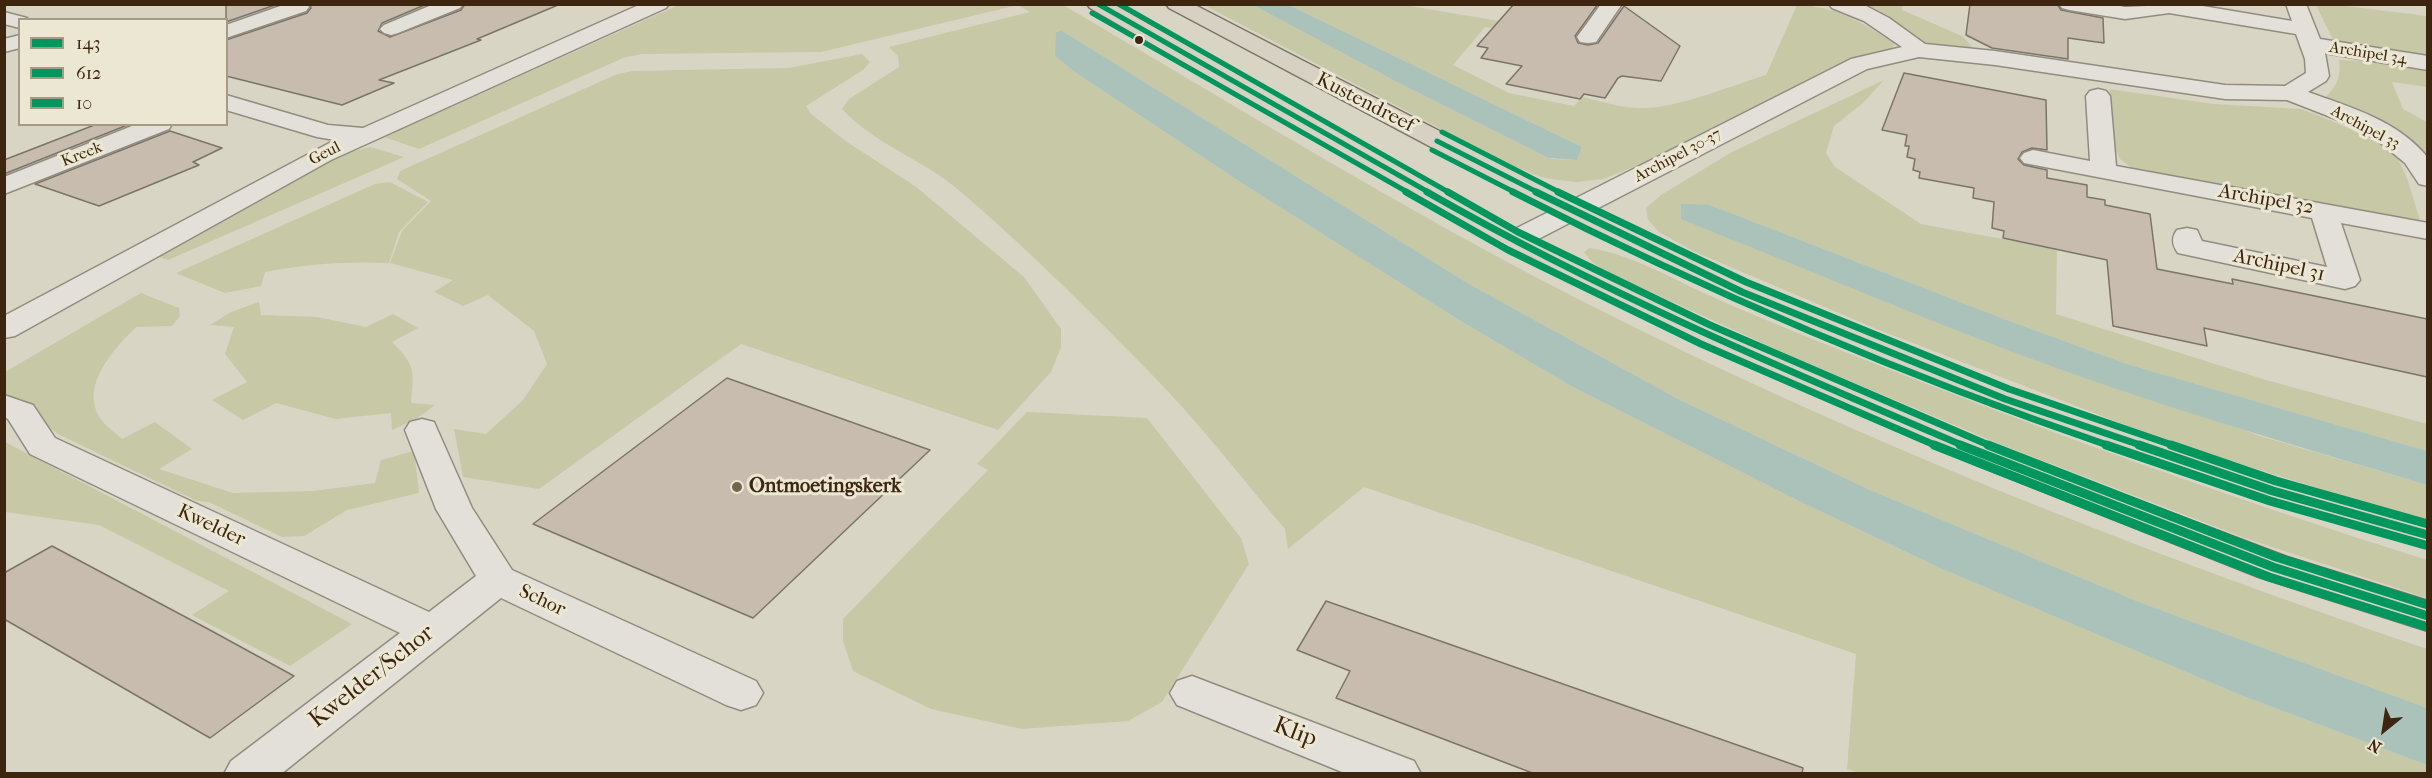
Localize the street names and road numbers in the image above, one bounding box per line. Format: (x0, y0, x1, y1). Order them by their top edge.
street label: Archipel 34 (2328, 38, 2408, 70)
street label: Kustendreef (1312, 68, 1418, 138)
street label: Archipel 33 (2327, 102, 2403, 154)
street label: Archipel 30-37 (1631, 125, 1725, 187)
street label: Kreek (59, 138, 105, 172)
street label: Geul (306, 138, 344, 170)
street label: Archipel 32 (2217, 180, 2315, 220)
street label: Archipel 31 (2231, 245, 2327, 287)
street label: Kwelder (173, 500, 249, 552)
street label: Schor (515, 580, 569, 622)
street label: Kwelder/Schor (304, 619, 440, 735)
street label: Klip (1269, 712, 1321, 754)

